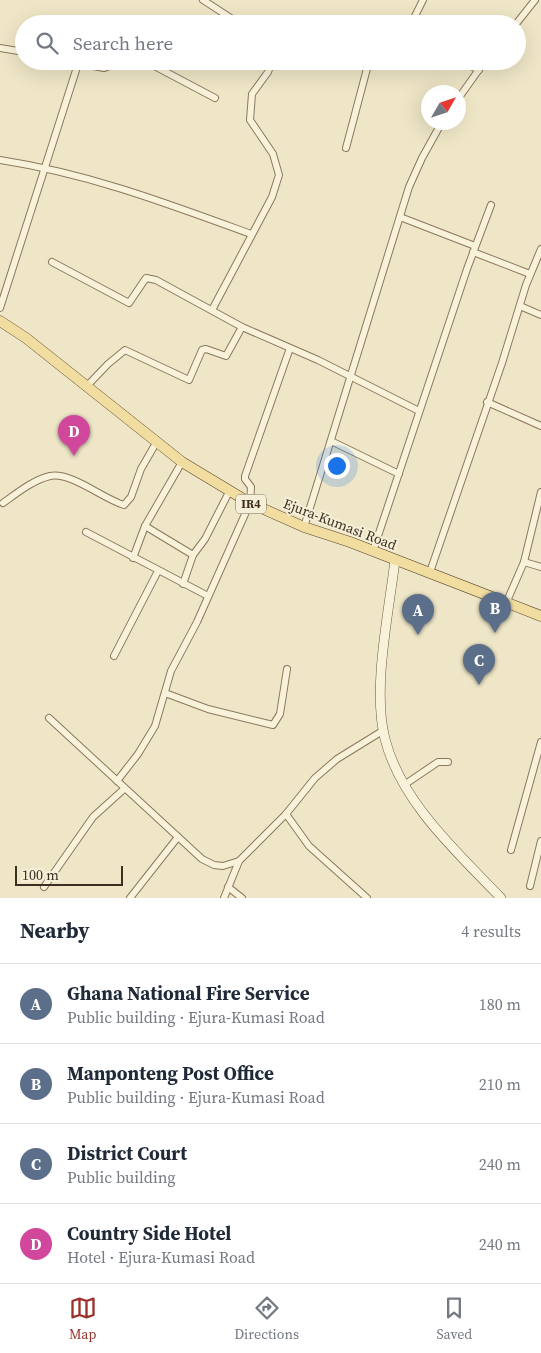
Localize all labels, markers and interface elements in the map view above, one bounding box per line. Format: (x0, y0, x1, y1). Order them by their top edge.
search box (15, 15, 526, 70)
icon: search (33, 29, 61, 57)
text: Search here (73, 30, 173, 56)
north arrow (421, 85, 466, 130)
pin: D (58, 415, 90, 456)
your location (324, 453, 350, 479)
street label: Ejura-Kumasi Road (280, 493, 400, 555)
road number: IR4 (236, 494, 266, 514)
pin: B (479, 592, 511, 633)
pin: A (402, 594, 434, 635)
pin: C (463, 644, 495, 685)
scale bar (15, 863, 122, 886)
text: 100 m (22, 865, 59, 885)
text: Nearby (20, 916, 90, 945)
text: 4 results (461, 920, 521, 942)
text: Ghana National Fire Service (67, 980, 310, 1006)
text: A (31, 993, 41, 1015)
text: 180 m (479, 993, 521, 1015)
text: Public building · Ejura-Kumasi Road (67, 1006, 325, 1028)
text: Manponteng Post Office (67, 1060, 274, 1086)
text: B (31, 1073, 41, 1095)
text: 210 m (479, 1073, 521, 1095)
text: Public building · Ejura-Kumasi Road (67, 1086, 325, 1108)
text: District Court (67, 1140, 187, 1166)
text: C (31, 1153, 41, 1175)
text: 240 m (479, 1153, 521, 1175)
text: Public building (67, 1166, 176, 1188)
text: Country Side Hotel (67, 1220, 232, 1246)
text: D (30, 1233, 42, 1255)
text: 240 m (479, 1233, 521, 1255)
text: Hotel · Ejura-Kumasi Road (67, 1246, 255, 1268)
tab: Map (69, 1294, 97, 1344)
tab: Directions (234, 1294, 299, 1344)
tab: Saved (436, 1294, 472, 1344)

